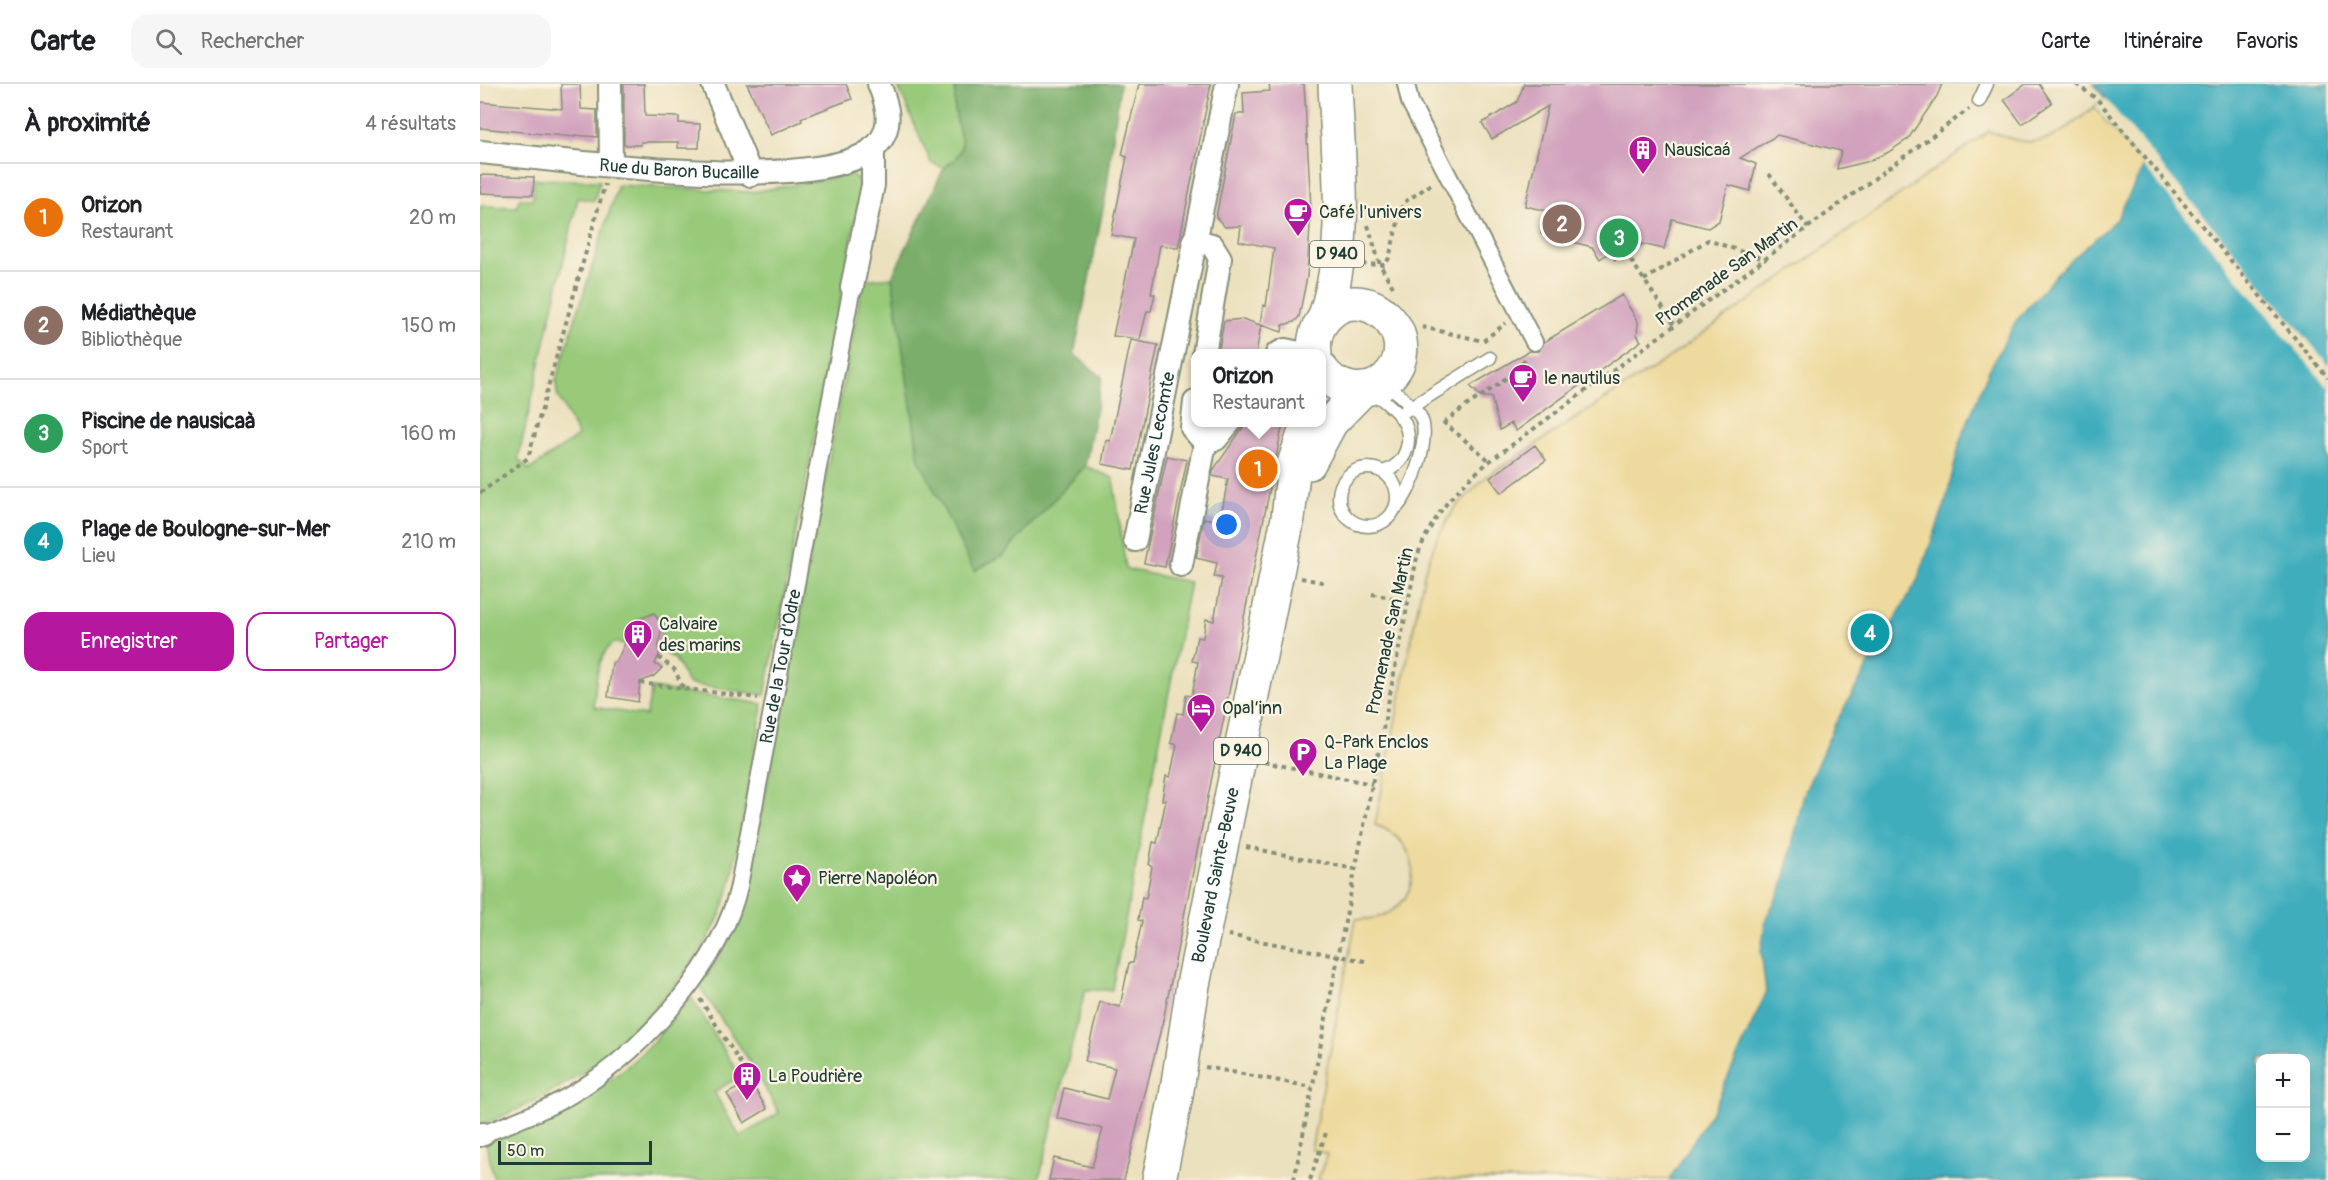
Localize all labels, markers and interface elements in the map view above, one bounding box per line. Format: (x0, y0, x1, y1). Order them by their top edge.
search box (131, 14, 551, 68)
text: Carte (30, 24, 95, 59)
icon: search (152, 25, 185, 58)
text: Rechercher (200, 27, 304, 55)
text: Carte (2041, 28, 2090, 55)
text: Itinéraire (2123, 28, 2203, 55)
text: Favoris (2236, 28, 2298, 55)
text: À proximité (24, 107, 151, 139)
text: 4 résultats (365, 111, 456, 136)
building icon: Nausicaá (1627, 134, 1659, 176)
place label: Nausicaá (1664, 139, 1730, 162)
street label: Rue du Baron Bucaille (598, 153, 759, 184)
text: Orizon (81, 191, 142, 219)
cafe icon: Café l'univers (1282, 196, 1314, 238)
place label: Café l'univers (1319, 201, 1422, 224)
pin: 2 (1542, 202, 1582, 246)
text: 1 (40, 205, 47, 230)
text: 20 m (409, 205, 456, 230)
street label: Promenade San Martin (1651, 213, 1803, 331)
pin: 3 (1600, 216, 1638, 260)
text: Restaurant (81, 219, 173, 244)
road number: D 940 (1310, 241, 1364, 267)
text: Médiathèque (81, 299, 196, 327)
text: 2 (38, 313, 49, 338)
text: 150 m (402, 313, 456, 338)
text: Bibliothèque (81, 327, 182, 352)
popup (1191, 349, 1326, 427)
text: Orizon (1212, 362, 1274, 390)
cafe icon: le nautilus (1507, 362, 1539, 404)
place label: le nautilus (1544, 367, 1620, 390)
street label: Rue Jules Lecomte (1129, 370, 1180, 516)
text: Restaurant (1212, 390, 1305, 415)
text: Piscine de nausicaà (81, 407, 255, 435)
text: 3 (38, 421, 49, 446)
text: 160 m (401, 421, 456, 446)
text: Sport (81, 435, 128, 460)
pin: 1 (1238, 446, 1278, 492)
your location (1212, 510, 1241, 539)
text: Plage de Boulogne-sur-Mer (81, 515, 330, 543)
text: 4 (38, 529, 49, 554)
text: 210 m (401, 529, 456, 554)
text: Lieu (81, 543, 116, 568)
street label: Promenade San Martin (1361, 545, 1419, 717)
street label: Rue de la Tour d'Odre (755, 587, 806, 745)
pin: 4 (1850, 610, 1890, 656)
button: Enregistrer (24, 612, 234, 671)
button: Partager (246, 612, 456, 671)
place label: Calvaire des marins (659, 613, 741, 657)
building icon: Calvaire des marins (622, 618, 654, 660)
hotel icon: Opal’inn (1185, 692, 1217, 734)
place label: Opal’inn (1222, 697, 1282, 720)
place label: Q-Park Enclos La Plage (1324, 731, 1428, 775)
parking icon: Q-Park Enclos La Plage (1287, 736, 1319, 778)
road number: D 940 (1214, 738, 1268, 764)
street label: Boulevard Sainte-Beuve (1186, 785, 1244, 965)
place icon: Pierre Napoléon (781, 862, 813, 904)
place label: Pierre Napoléon (818, 867, 938, 890)
map controls (2256, 1054, 2310, 1162)
button: + (2256, 1054, 2310, 1108)
building icon: La Poudrière (731, 1060, 763, 1102)
place label: La Poudrière (768, 1065, 862, 1088)
button: − (2256, 1108, 2310, 1162)
scale bar (498, 1138, 652, 1166)
text: 50 m (507, 1141, 544, 1161)

